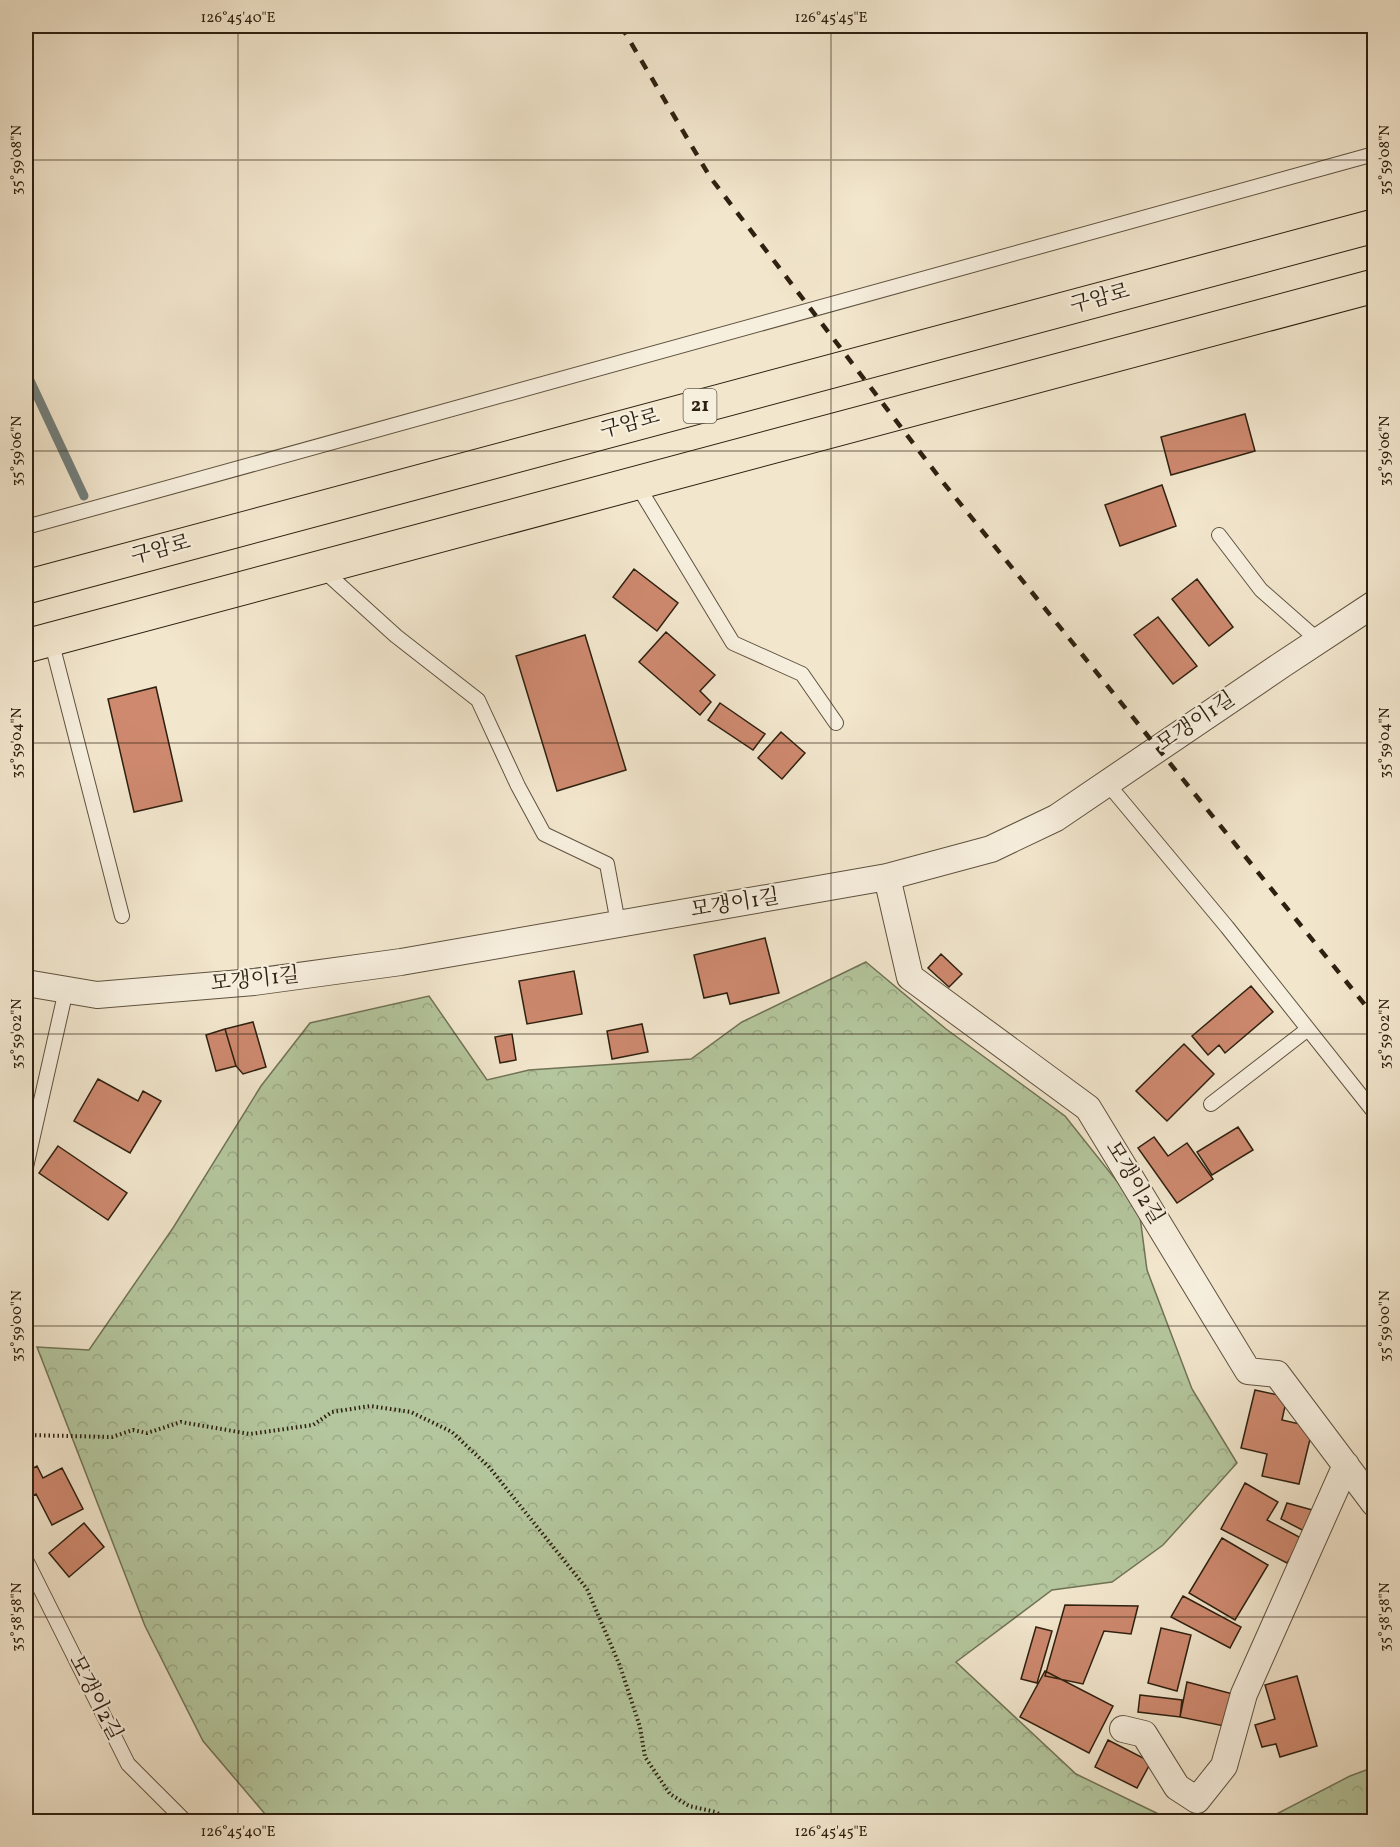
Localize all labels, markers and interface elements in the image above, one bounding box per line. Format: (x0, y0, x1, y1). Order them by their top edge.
text: 126°45'40"E (201, 8, 275, 29)
text: 126°45'45"E (794, 8, 868, 29)
text: 35°59'08"N (7, 125, 28, 195)
text: 35°59'08"N (1375, 125, 1396, 195)
street label: 구암로 (1067, 277, 1133, 321)
road number: 21 (684, 389, 716, 423)
street label: 구암로 (597, 402, 663, 446)
text: 35°59'06"N (7, 416, 28, 486)
text: 35°59'06"N (1375, 416, 1396, 486)
street label: 구암로 (128, 528, 194, 572)
street label: 모갱이1길 (1151, 685, 1241, 759)
text: 35°59'04"N (7, 707, 28, 779)
text: 35°59'04"N (1375, 707, 1396, 779)
street label: 모갱이1길 (689, 883, 781, 925)
street label: 모갱이1길 (209, 961, 301, 999)
text: 35°59'02"N (7, 999, 28, 1069)
text: 35°59'02"N (1375, 999, 1396, 1069)
street label: 모갱이2길 (1098, 1136, 1170, 1230)
text: 35°59'00"N (7, 1290, 28, 1362)
text: 35°59'00"N (1375, 1290, 1396, 1362)
text: 35°58'58"N (7, 1582, 28, 1652)
text: 35°58'58"N (1375, 1582, 1396, 1652)
street label: 모갱이2길 (61, 1650, 129, 1746)
text: 126°45'40"E (201, 1822, 275, 1843)
text: 126°45'45"E (794, 1822, 868, 1843)

